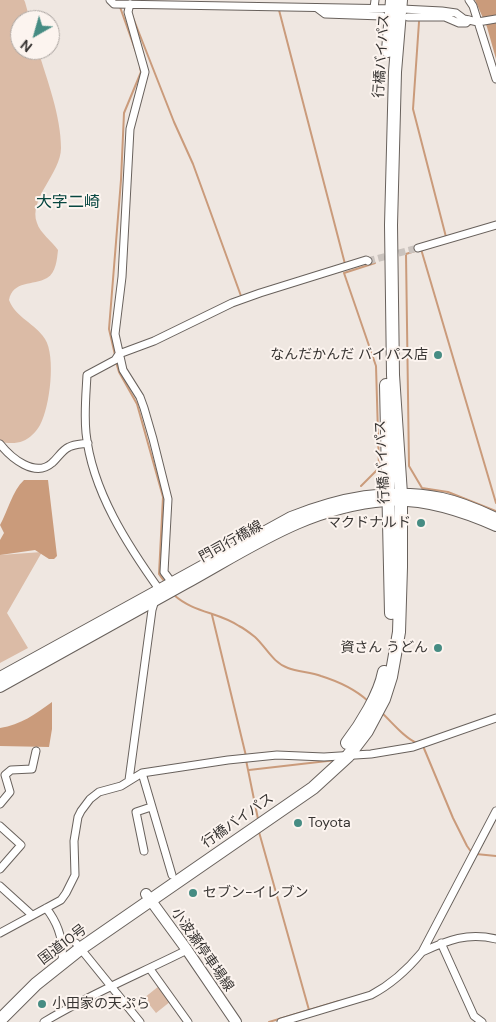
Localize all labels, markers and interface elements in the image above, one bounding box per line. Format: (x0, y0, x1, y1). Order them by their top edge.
north arrow (10, 10, 60, 60)
street label: 行橋バイパス (371, 14, 393, 98)
text: N (17, 36, 36, 56)
district label: 大字二崎 (36, 193, 100, 213)
place label: なんだかんだ バイパス店 (270, 347, 428, 363)
marker: なんだかんだ バイパス店 (432, 349, 444, 361)
street label: 行橋バイパス (372, 420, 394, 504)
place label: マクドナルド (327, 515, 411, 531)
marker: マクドナルド (415, 517, 427, 529)
street label: 門司行橋線 (196, 518, 266, 566)
place label: 資さん うどん (340, 640, 428, 656)
marker: 資さん うどん (432, 642, 444, 654)
street label: 行橋バイパス (199, 790, 277, 852)
place label: Toyota (308, 815, 351, 831)
marker: Toyota (292, 817, 304, 829)
place label: セブン-イレブン (203, 885, 309, 901)
marker: セブン-イレブン (187, 887, 199, 899)
street label: 小波瀬停車場線 (167, 905, 237, 995)
street label: 国道10号 (36, 921, 90, 969)
place label: 小田家の天ぷら (52, 996, 150, 1012)
marker: 小田家の天ぷら (36, 998, 48, 1010)

